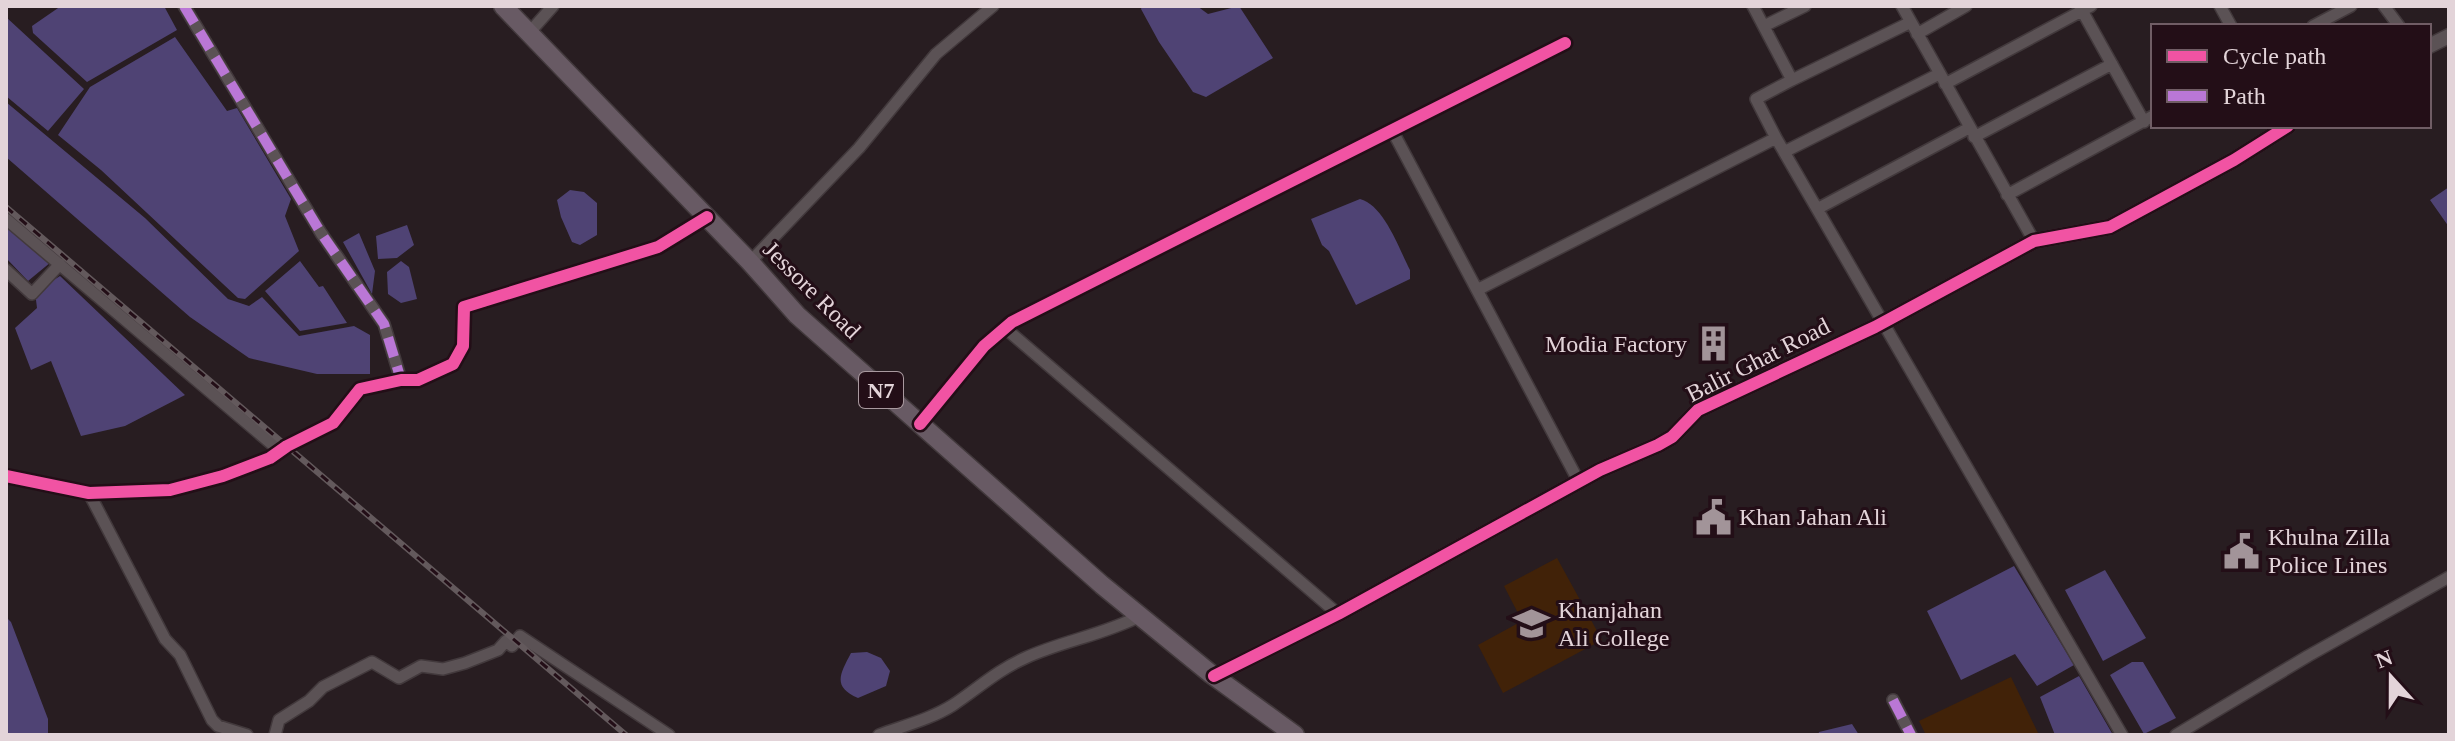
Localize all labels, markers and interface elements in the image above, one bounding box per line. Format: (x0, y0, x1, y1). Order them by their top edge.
legend (2151, 24, 2431, 128)
text: Cycle path (2223, 43, 2326, 69)
text: Path (2223, 83, 2266, 109)
street label: Jessore Road (758, 236, 866, 344)
street label: Balir Ghat Road (1682, 313, 1834, 407)
building icon: Modia Factory (1694, 325, 1732, 363)
place label: Modia Factory (1545, 331, 1687, 357)
road number: N7 (859, 372, 903, 408)
public building icon: Khan Jahan Ali (1694, 498, 1732, 536)
place label: Khan Jahan Ali (1739, 504, 1887, 530)
place label: Khulna Zilla Police Lines (2268, 524, 2390, 578)
public building icon: Khulna Zilla Police Lines (2223, 532, 2261, 570)
place label: Khanjahan Ali College (1558, 597, 1669, 651)
school or university icon: Khanjahan Ali College (1513, 605, 1551, 643)
north arrow (2351, 637, 2431, 717)
text: N (2372, 644, 2396, 673)

